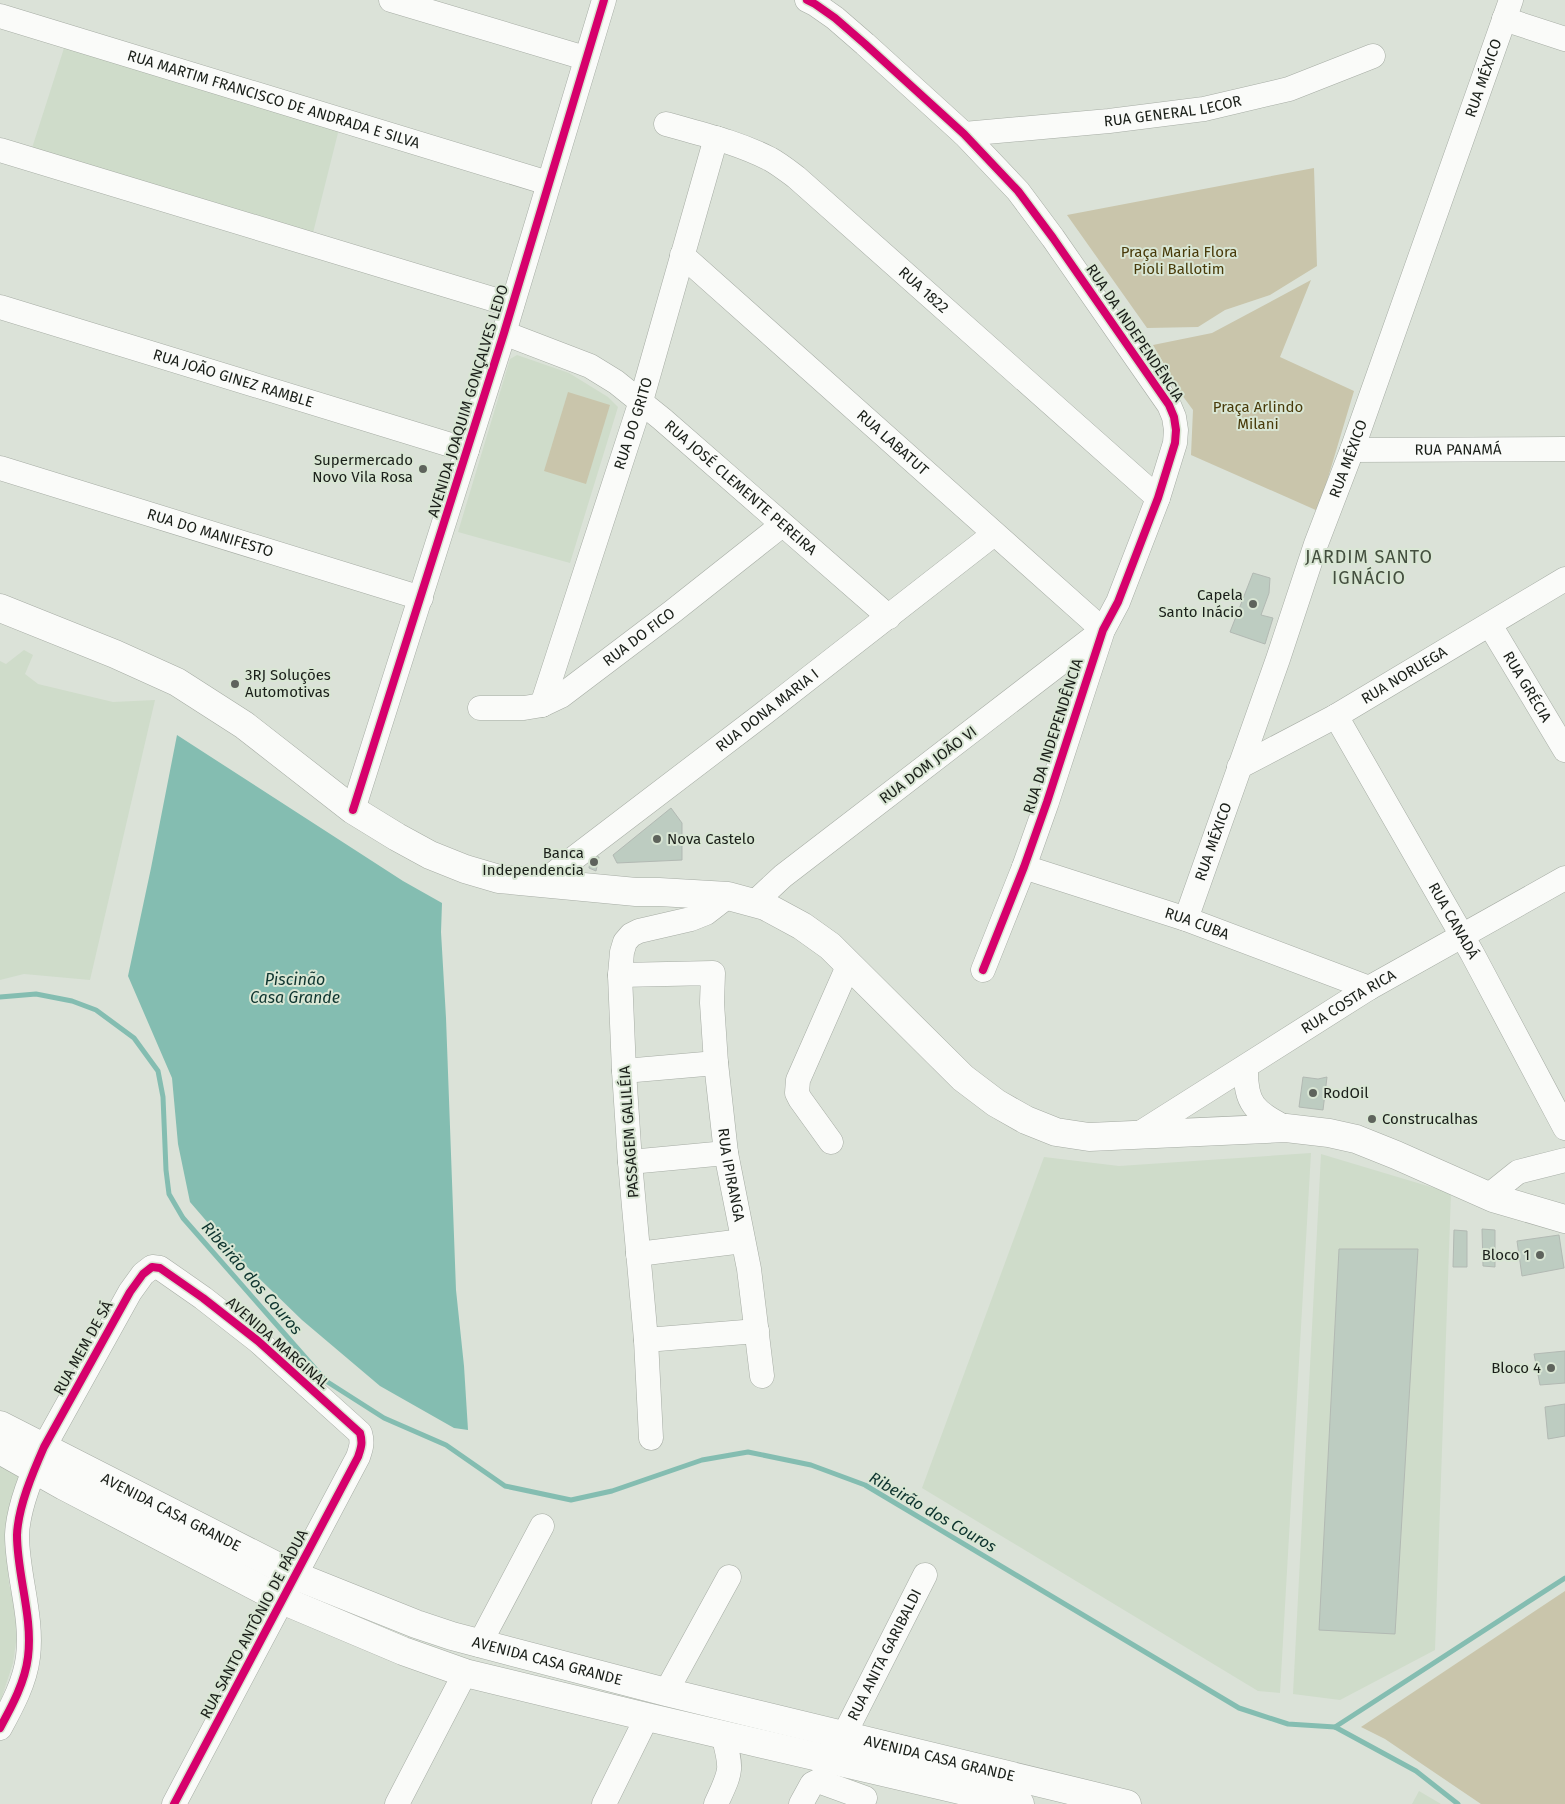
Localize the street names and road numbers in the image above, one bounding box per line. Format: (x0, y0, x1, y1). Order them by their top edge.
street label: RUA MÉXICO (1461, 36, 1506, 120)
street label: RUA MARTIM FRANCISCO DE ANDRADA E SILVA (125, 46, 422, 153)
street label: RUA GENERAL LECOR (1103, 91, 1243, 130)
street label: RUA DA INDEPENDÊNCIA (1082, 261, 1188, 406)
street label: RUA 1822 (895, 263, 952, 317)
street label: AVENIDA JOAQUIM GONÇALVES LEDO (424, 282, 512, 520)
street label: RUA JOÃO GINEZ RAMBLE (151, 345, 316, 411)
street label: RUA DO GRITO (610, 375, 656, 472)
street label: RUA LABATUT (853, 406, 932, 479)
street label: RUA JOSÉ CLEMENTE PEREIRA (661, 416, 821, 559)
street label: RUA MÉXICO (1325, 417, 1371, 500)
street label: RUA PANAMÁ (1414, 440, 1502, 459)
street label: RUA DO MANIFESTO (145, 505, 276, 561)
street label: RUA DO FICO (599, 604, 679, 670)
street label: RUA NORUEGA (1358, 642, 1451, 708)
street label: RUA GRÉCIA (1499, 648, 1555, 726)
street label: RUA DA INDEPENDÊNCIA (1019, 656, 1087, 816)
street label: RUA DONA MARIA I (712, 665, 822, 756)
street label: RUA DOM JOÃO VI (876, 723, 980, 807)
street label: RUA MÉXICO (1191, 800, 1236, 883)
street label: RUA CANADÁ (1424, 879, 1483, 962)
street label: RUA CUBA (1163, 904, 1232, 944)
street label: RUA COSTA RICA (1298, 966, 1399, 1038)
street label: PASSAGEM GALILÉIA (615, 1065, 643, 1199)
street label: RUA IPIRANGA (714, 1127, 748, 1224)
street label: AVENIDA MARGINAL (223, 1293, 334, 1393)
street label: RUA MEM DE SÁ (50, 1297, 117, 1398)
street label: AVENIDA CASA GRANDE (98, 1469, 244, 1555)
street label: RUA SANTO ANTÔNIO DE PÁDUA (196, 1526, 312, 1722)
street label: RUA ANITA GARIBALDI (844, 1586, 925, 1724)
street label: AVENIDA CASA GRANDE (470, 1633, 624, 1689)
street label: AVENIDA CASA GRANDE (862, 1731, 1016, 1785)

